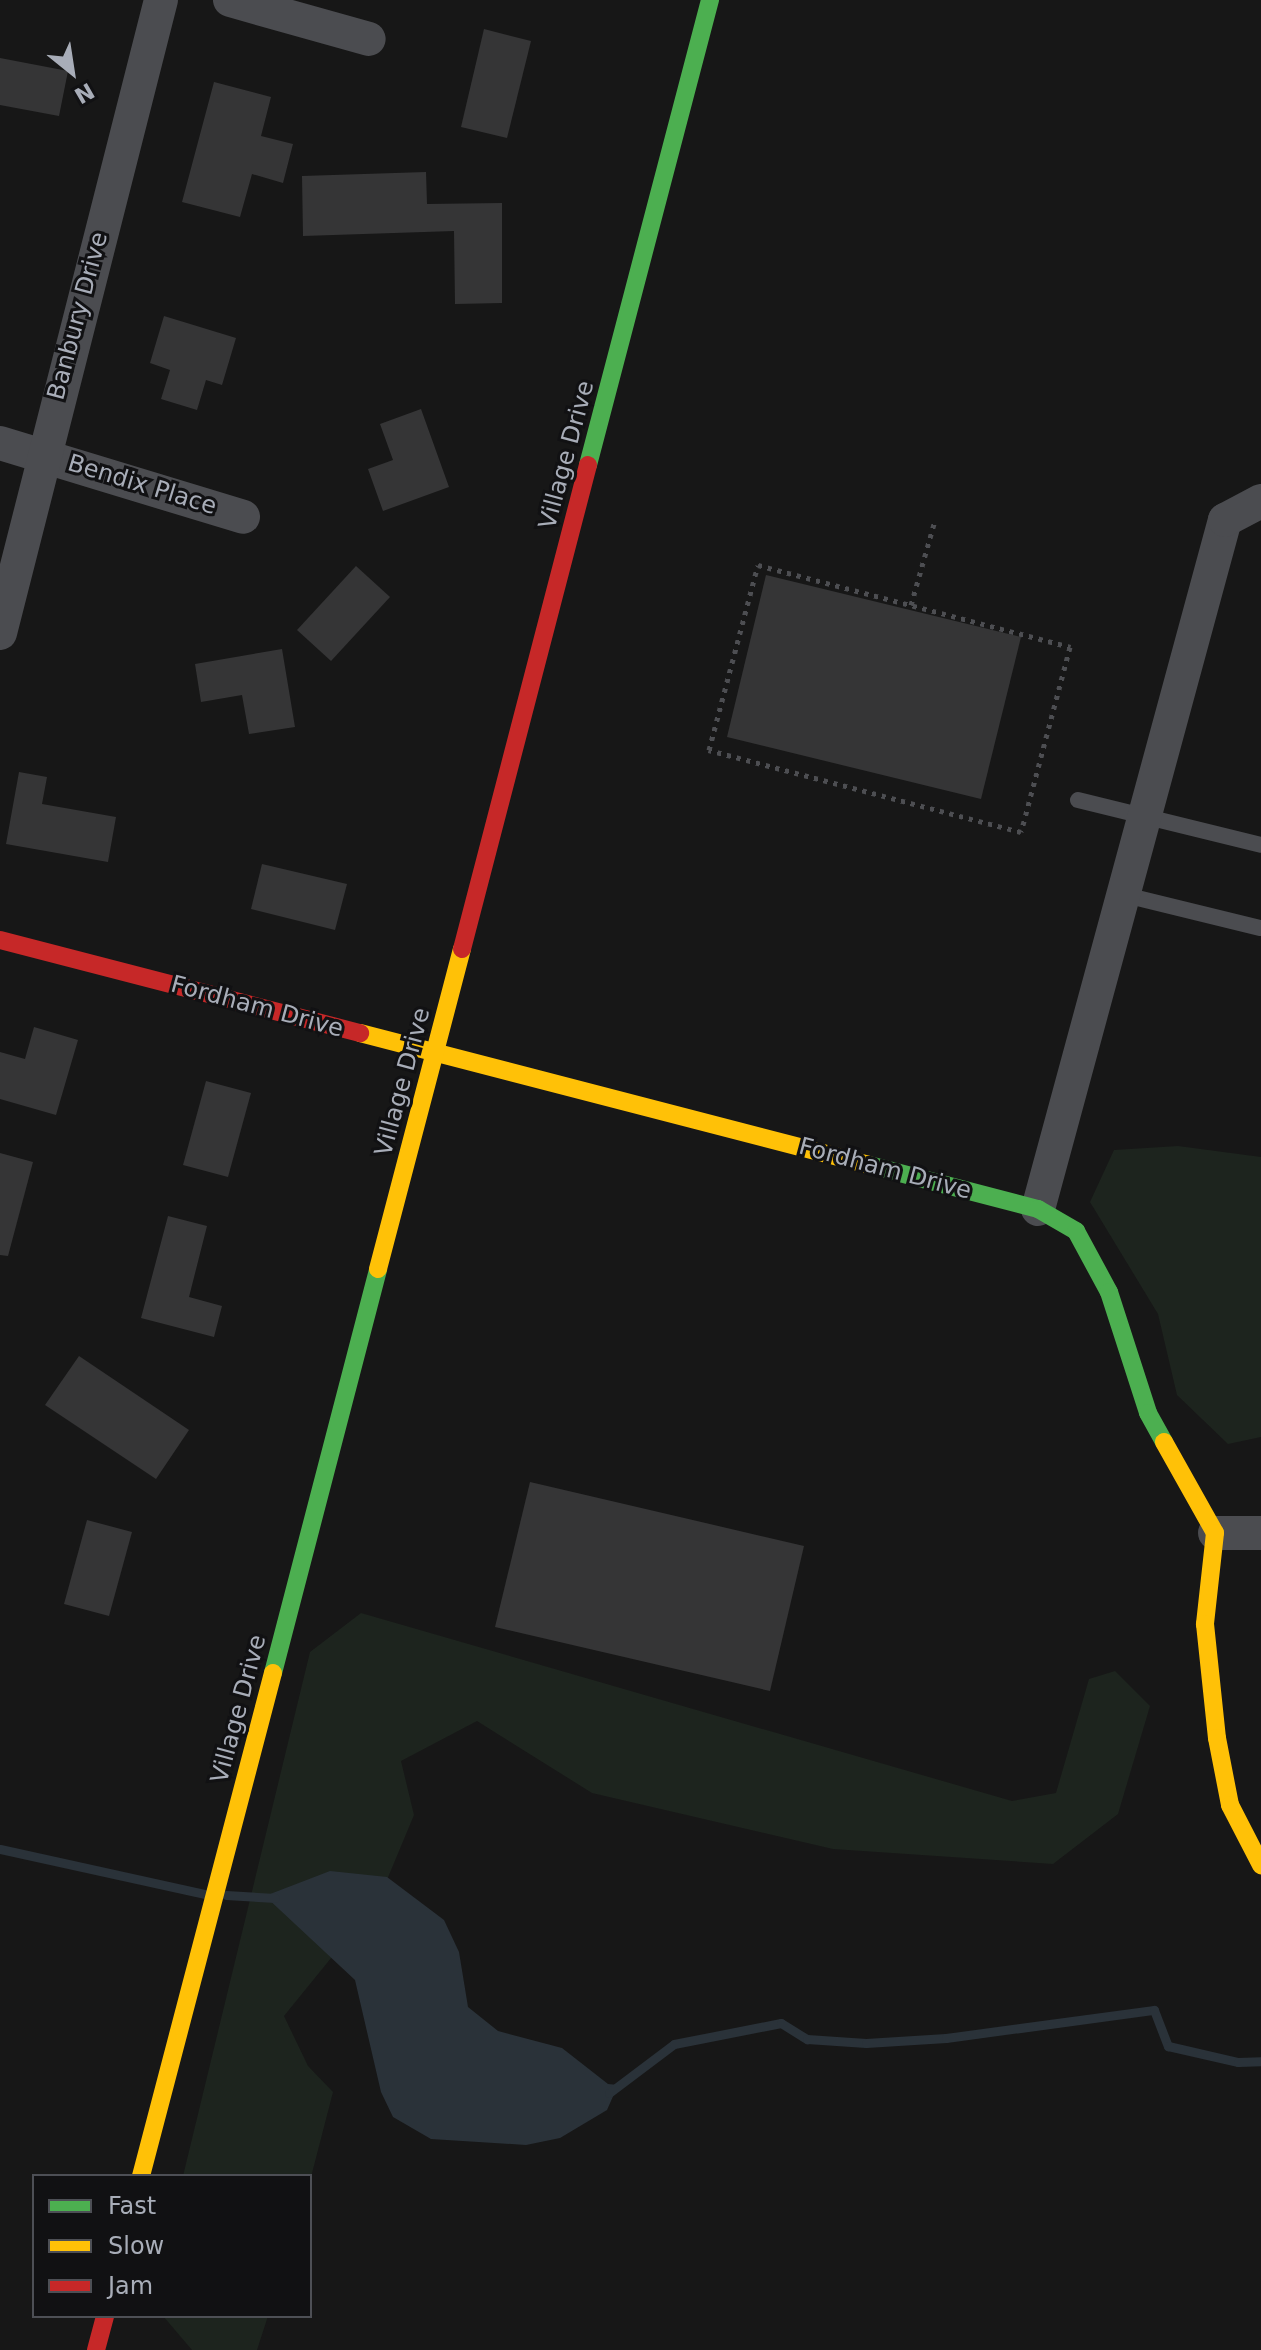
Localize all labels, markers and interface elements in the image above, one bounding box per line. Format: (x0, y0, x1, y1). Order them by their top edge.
north arrow (32, 32, 112, 112)
text: N (70, 78, 98, 109)
street label: Banbury Drive (42, 229, 114, 403)
street label: Village Drive (533, 378, 601, 532)
street label: Bendix Place (64, 449, 220, 521)
street label: Fordham Drive (168, 970, 346, 1044)
street label: Village Drive (369, 1005, 437, 1159)
street label: Fordham Drive (796, 1132, 974, 1206)
street label: Village Drive (205, 1632, 273, 1786)
legend (32, 2174, 312, 2318)
text: Fast (108, 2192, 156, 2220)
text: Slow (108, 2232, 164, 2260)
text: Jam (108, 2272, 153, 2300)

